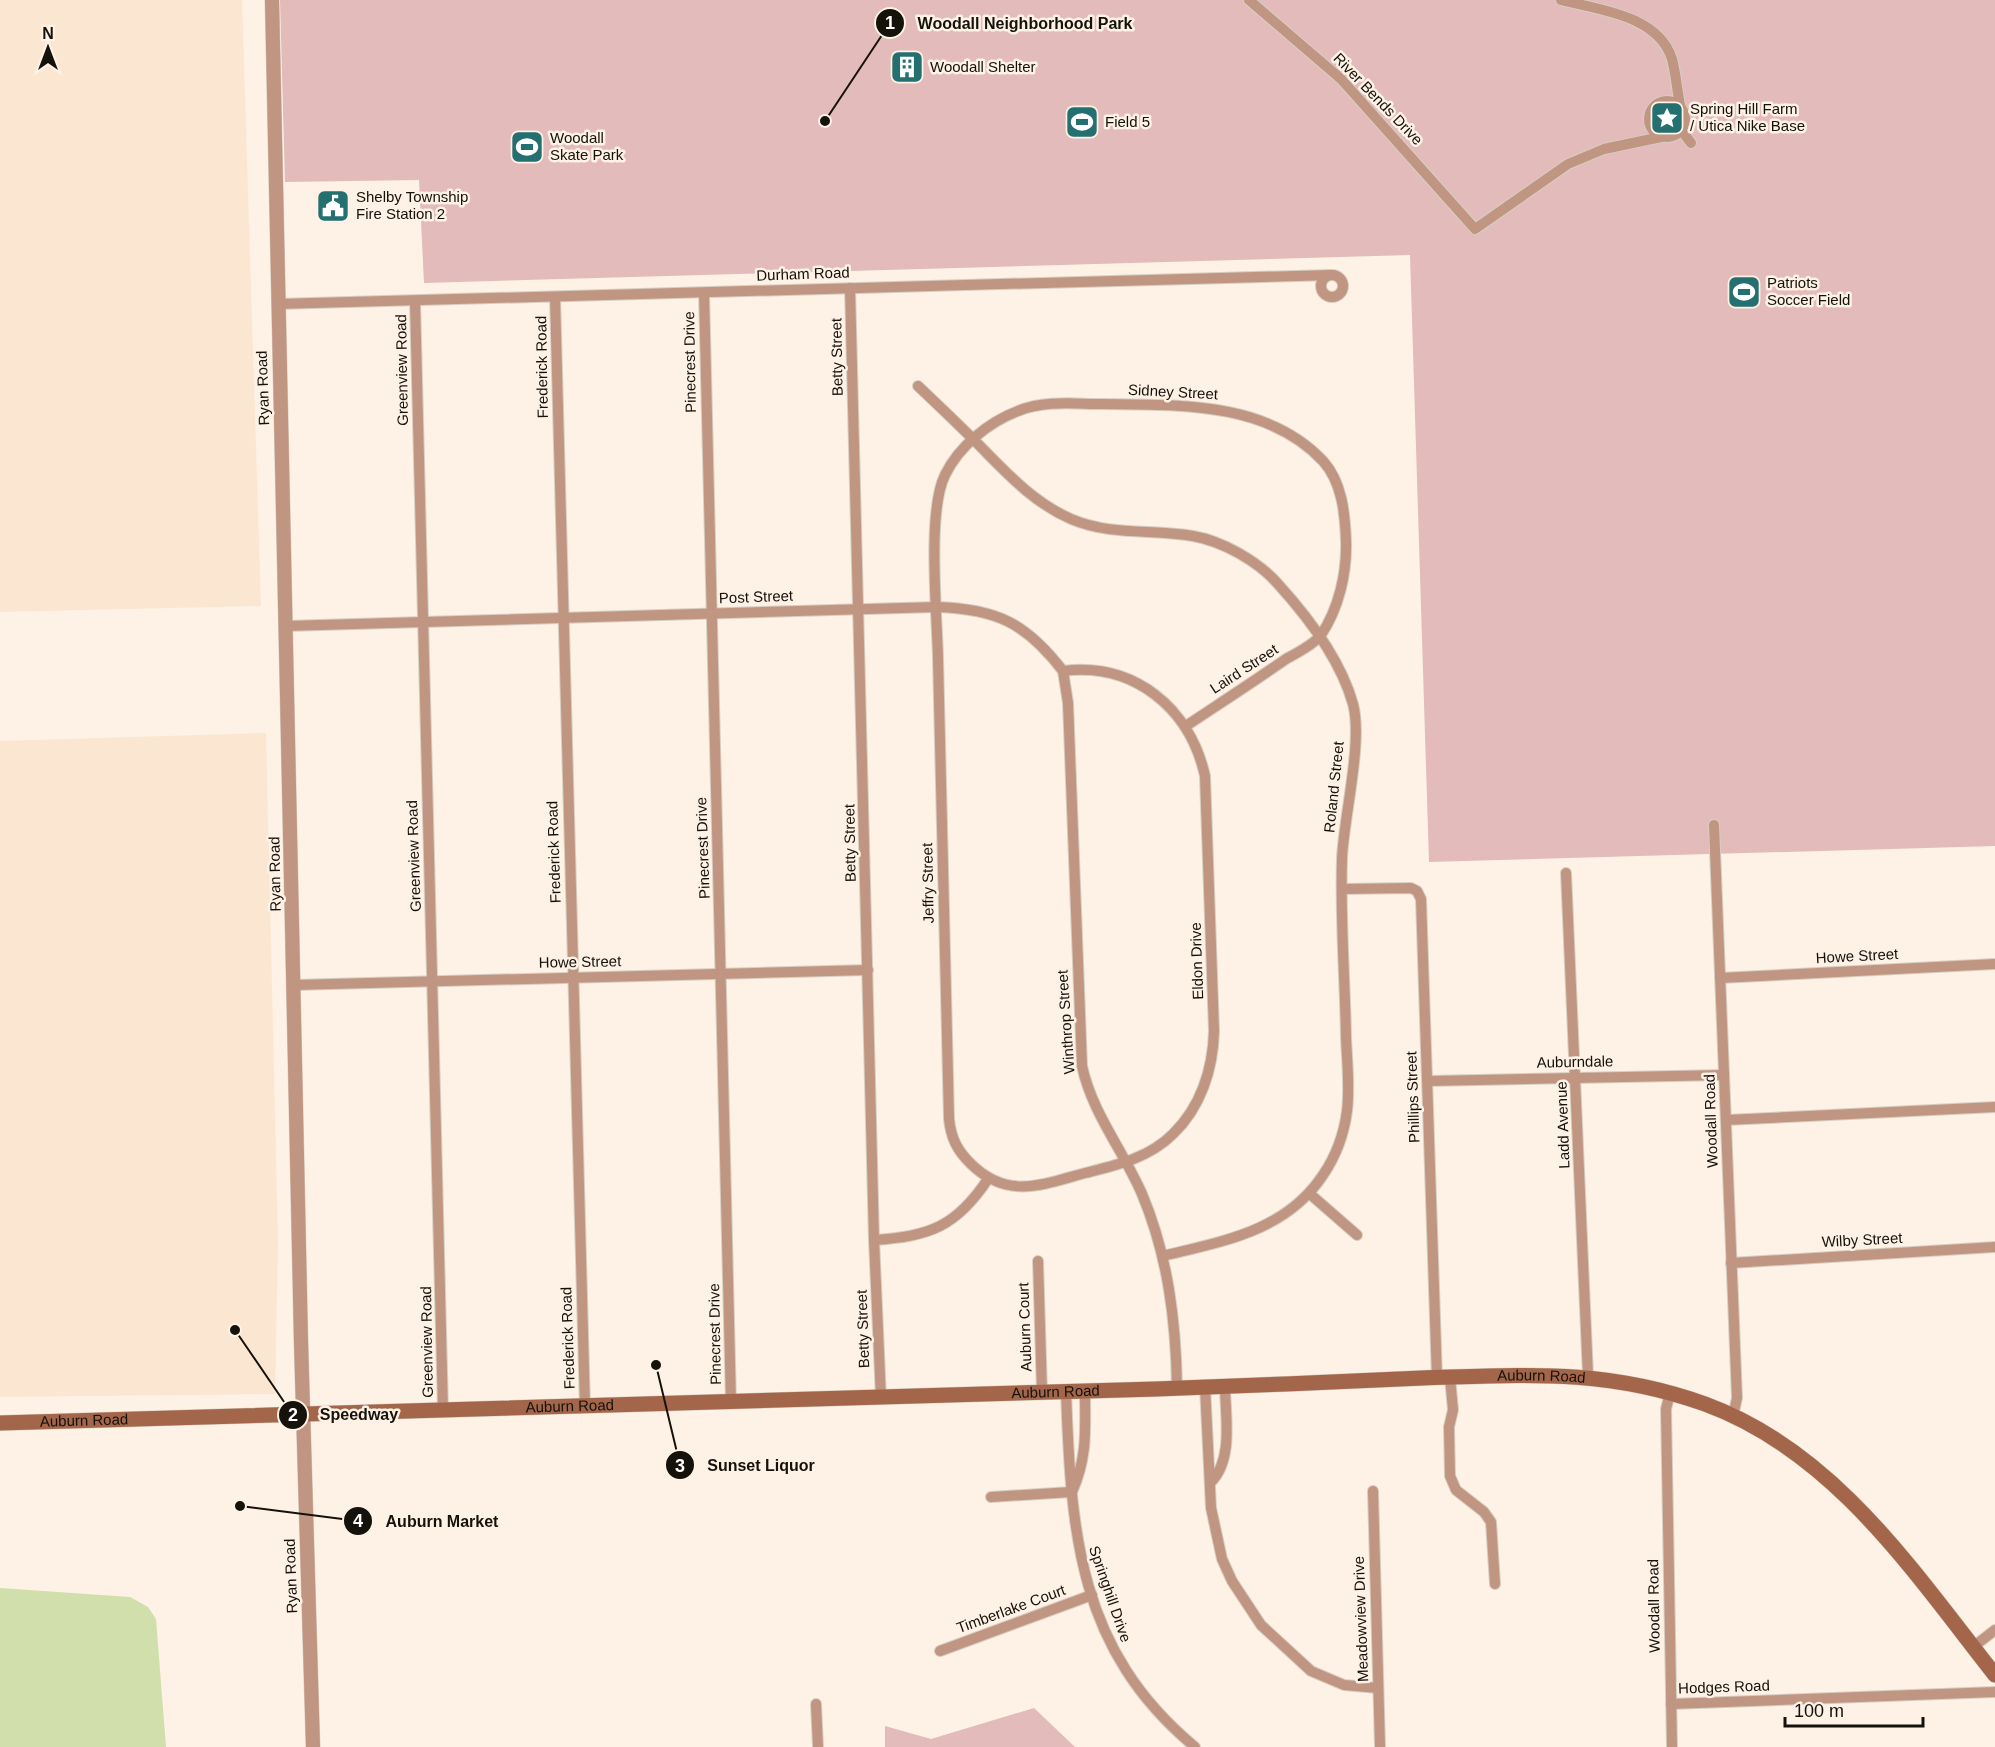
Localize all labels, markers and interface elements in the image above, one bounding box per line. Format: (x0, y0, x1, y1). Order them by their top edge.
callout: Woodall Neighborhood Park (875, 6, 1144, 40)
text: 1 (885, 13, 895, 33)
text: Woodall Neighborhood Park (918, 15, 1133, 32)
north arrow (18, 18, 78, 78)
text: N (42, 25, 54, 42)
building icon: Woodall Shelter (889, 49, 925, 85)
street label: River Bends Drive (1330, 49, 1426, 148)
place label: Woodall Shelter (930, 58, 1036, 75)
place icon: Spring Hill Farm / Utica Nike Base (1649, 100, 1685, 136)
place label: Spring Hill Farm / Utica Nike Base (1690, 100, 1805, 134)
sports icon: Field 5 (1064, 104, 1100, 140)
place label: Field 5 (1105, 113, 1150, 130)
sports icon: Woodall Skate Park (509, 129, 545, 165)
place label: Woodall Skate Park (550, 129, 624, 163)
public building icon: Shelby Township Fire Station 2 (315, 188, 351, 224)
place label: Shelby Township Fire Station 2 (356, 188, 468, 222)
street label: Durham Road (756, 263, 850, 284)
sports icon: Patriots Soccer Field (1726, 274, 1762, 310)
place label: Patriots Soccer Field (1767, 274, 1850, 308)
street label: Pinecrest Drive (680, 311, 699, 413)
street label: Greenview Road (392, 314, 411, 426)
street label: Frederick Road (532, 316, 551, 418)
street label: Betty Street (827, 317, 846, 396)
street label: Ryan Road (253, 350, 272, 426)
street label: Sidney Street (1128, 381, 1219, 402)
street label: Post Street (719, 587, 794, 606)
street label: Laird Street (1207, 640, 1282, 697)
street label: Roland Street (1320, 740, 1347, 833)
street label: Pinecrest Drive (692, 797, 713, 899)
street label: Greenview Road (403, 800, 424, 912)
street label: Frederick Road (543, 800, 564, 904)
street label: Betty Street (840, 803, 859, 882)
street label: Ryan Road (265, 836, 284, 912)
street label: Jeffry Street (918, 842, 937, 923)
street label: Eldon Drive (1187, 922, 1206, 1000)
street label: Howe Street (1815, 945, 1899, 966)
street label: Howe Street (539, 952, 622, 971)
street label: Winthrop Street (1053, 969, 1078, 1075)
street label: Phillips Street (1402, 1050, 1423, 1143)
street label: Auburndale (1536, 1052, 1614, 1071)
street label: Woodall Road (1700, 1074, 1721, 1168)
street label: Ladd Avenue (1552, 1081, 1573, 1169)
street label: Wilby Street (1821, 1229, 1904, 1250)
street label: Auburn Court (1014, 1281, 1035, 1372)
street label: Pinecrest Drive (705, 1283, 724, 1385)
street label: Greenview Road (417, 1286, 436, 1398)
street label: Frederick Road (557, 1286, 578, 1390)
street label: Betty Street (853, 1289, 872, 1368)
street label: Auburn Road (1497, 1366, 1586, 1386)
street label: Auburn Road (1011, 1382, 1100, 1401)
street label: Auburn Road (525, 1396, 614, 1416)
callout: Speedway (278, 1398, 410, 1432)
text: 2 (288, 1405, 298, 1425)
text: Speedway (320, 1406, 398, 1423)
street label: Auburn Road (40, 1410, 128, 1430)
callout: Sunset Liquor (665, 1448, 827, 1482)
text: 3 (675, 1456, 685, 1476)
text: Sunset Liquor (707, 1457, 815, 1474)
callout: Auburn Market (343, 1504, 510, 1538)
text: 4 (353, 1511, 363, 1531)
text: Auburn Market (386, 1513, 499, 1530)
street label: Ryan Road (281, 1538, 300, 1614)
street label: Springhill Drive (1086, 1543, 1135, 1644)
street label: Meadowview Drive (1350, 1556, 1371, 1682)
street label: Woodall Road (1644, 1559, 1663, 1653)
street label: Timberlake Court (954, 1581, 1068, 1636)
street label: Hodges Road (1678, 1676, 1770, 1697)
scale bar (1785, 1690, 1923, 1728)
text: 100 m (1794, 1701, 1844, 1721)

